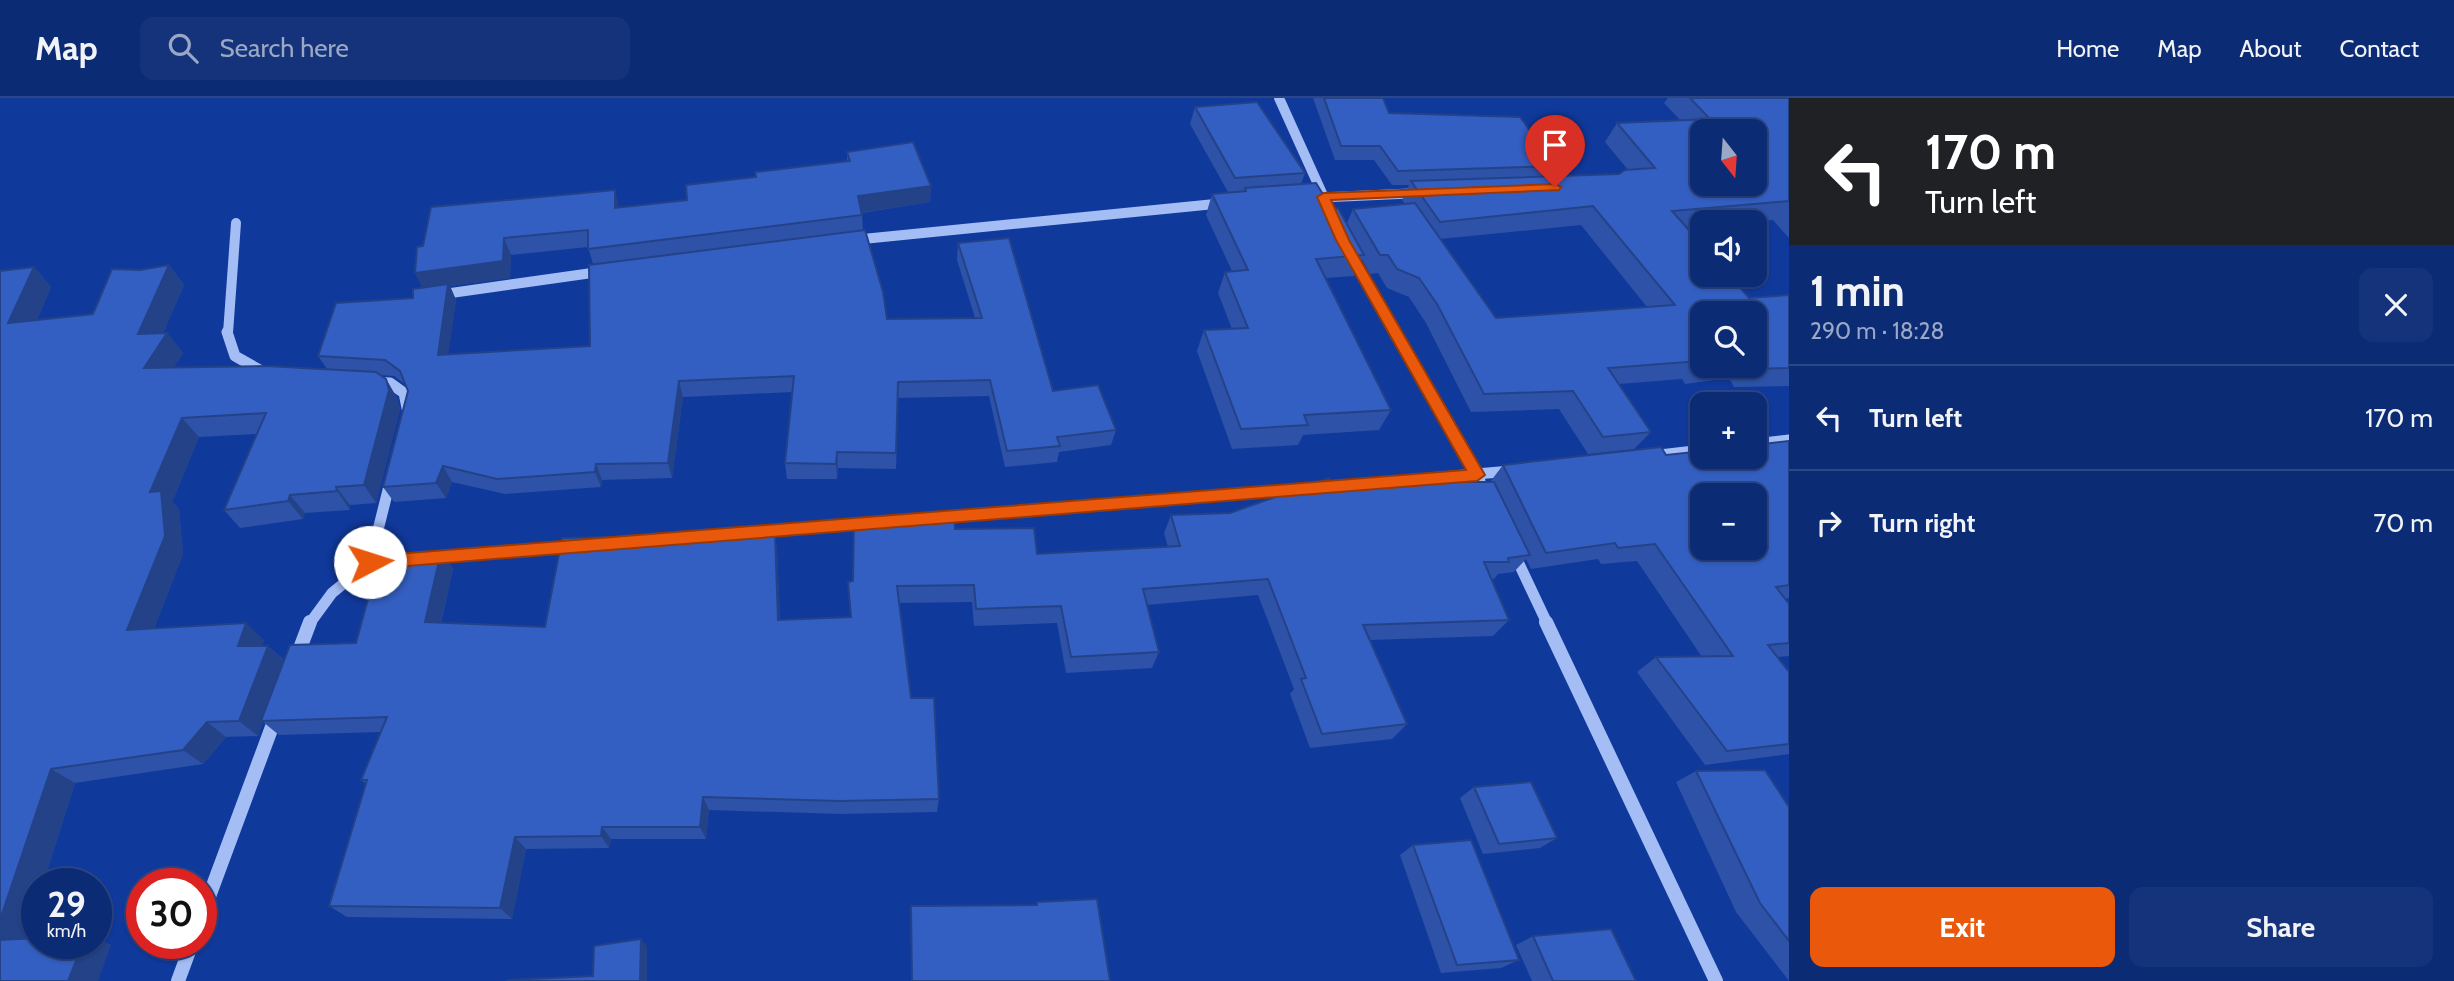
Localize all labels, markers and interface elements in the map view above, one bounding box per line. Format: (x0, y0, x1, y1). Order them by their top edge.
search box (140, 17, 630, 80)
text: Map (35, 28, 98, 68)
icon: search (164, 29, 202, 67)
text: Search here (220, 32, 349, 64)
text: Home (2056, 34, 2119, 63)
text: Map (2157, 34, 2202, 63)
text: About (2240, 34, 2302, 63)
text: Contact (2340, 34, 2419, 63)
pin (1525, 115, 1585, 187)
north arrow (1690, 119, 1768, 196)
map controls (1690, 119, 1767, 560)
text: 170 m (1925, 122, 2056, 181)
icon: arrive (1536, 126, 1574, 164)
icon: left (1810, 126, 1901, 217)
text: Turn left (1925, 182, 2036, 221)
button: sound (1690, 210, 1767, 287)
text: 1 min (1810, 265, 1905, 317)
button: close (2359, 268, 2433, 342)
button: search (1690, 301, 1767, 378)
text: 290 m · 18:28 (1810, 317, 1945, 345)
button: + (1690, 392, 1767, 469)
icon: left (1810, 399, 1848, 437)
text: Turn left (1869, 402, 1962, 434)
text: 170 m (2365, 402, 2433, 434)
button: − (1690, 483, 1767, 560)
icon: right (1810, 504, 1848, 542)
text: Turn right (1869, 507, 1975, 539)
text: 70 m (2373, 507, 2433, 539)
position arrow (333, 525, 407, 599)
speed limit sign: 30 (126, 868, 217, 959)
text: 29 (47, 883, 86, 926)
button: Exit (1810, 887, 2115, 967)
button: Share (2129, 887, 2433, 967)
text: km/h (47, 920, 86, 942)

